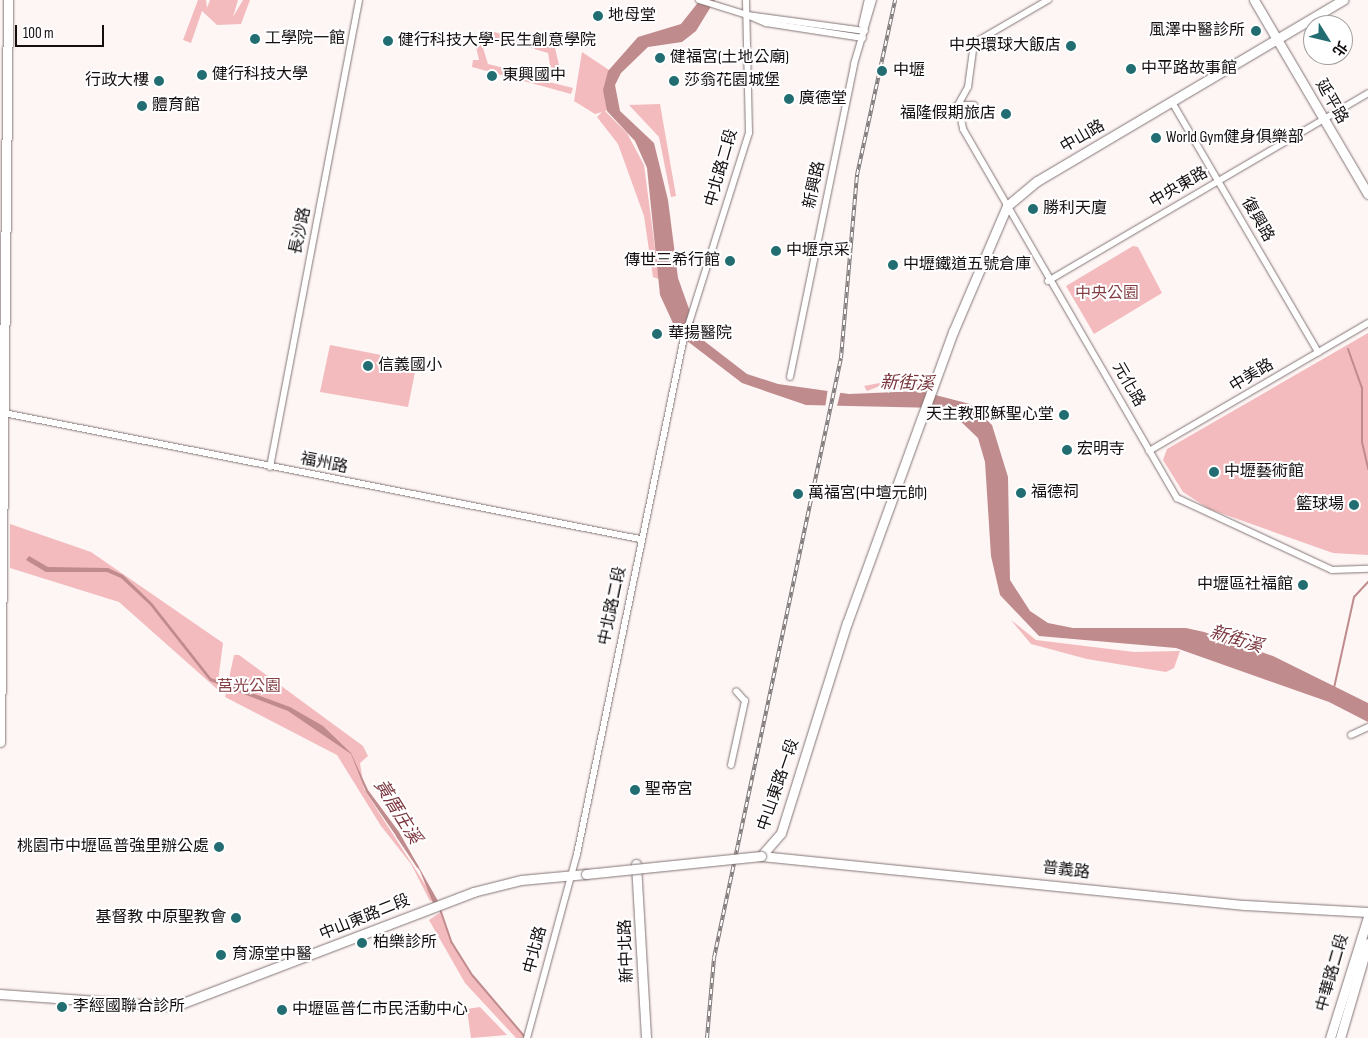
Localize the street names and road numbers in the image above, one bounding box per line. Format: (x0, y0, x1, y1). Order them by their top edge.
street label: 延平路 (1311, 76, 1351, 128)
street label: 中山路 (1057, 117, 1109, 157)
street label: 中北路二段 (702, 127, 742, 209)
street label: 新興路 (801, 160, 829, 210)
street label: 中央東路 (1146, 164, 1212, 212)
street label: 復興路 (1237, 194, 1277, 246)
street label: 長沙路 (287, 206, 315, 256)
street label: 中美路 (1226, 355, 1278, 397)
street label: 元化路 (1108, 359, 1148, 411)
street label: 福州路 (299, 450, 349, 478)
street label: 中北路二段 (595, 565, 631, 647)
street label: 中山東路一段 (754, 736, 804, 834)
street label: 普義路 (1041, 859, 1091, 883)
street label: 中山東路二段 (317, 891, 413, 945)
street label: 新中北路 (616, 919, 638, 983)
street label: 中北路 (521, 924, 551, 976)
street label: 中華路二段 (1313, 932, 1353, 1014)

